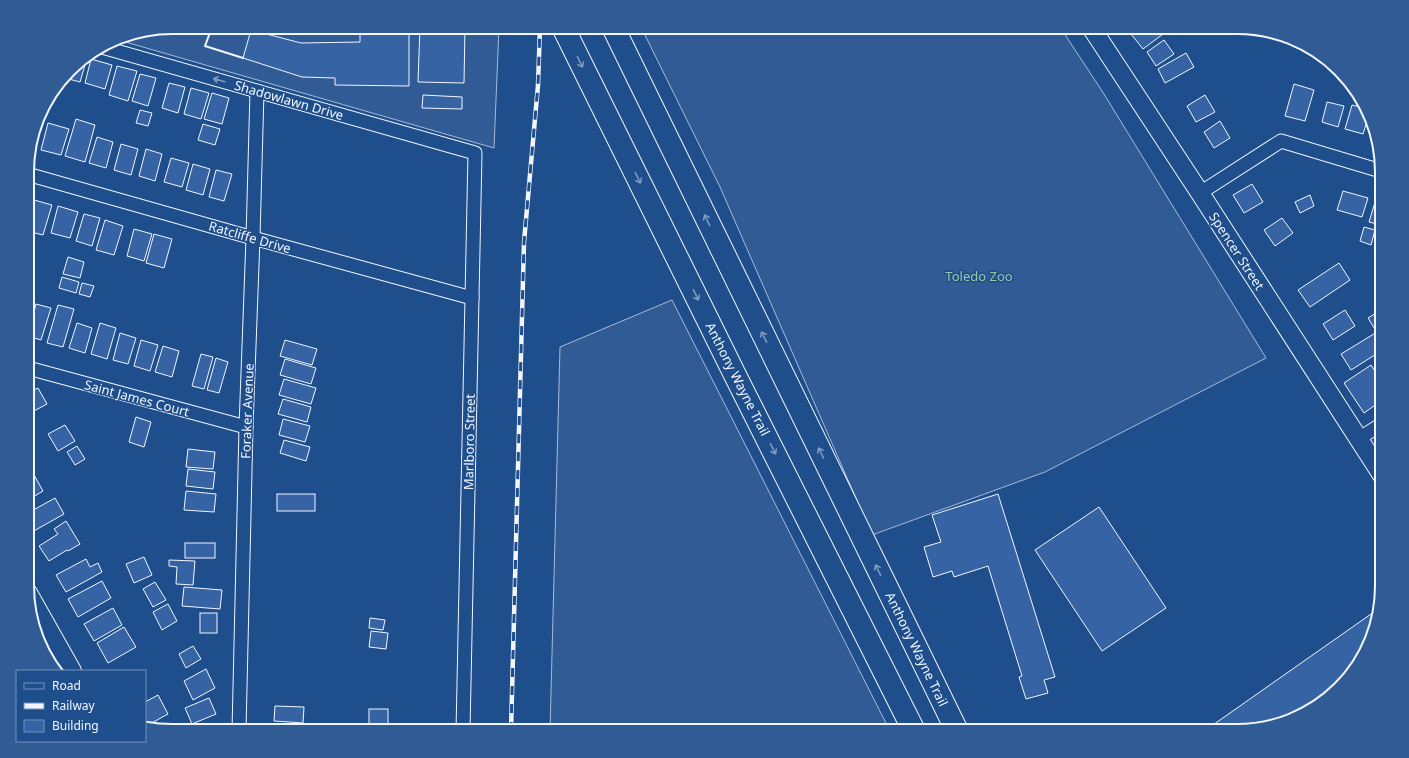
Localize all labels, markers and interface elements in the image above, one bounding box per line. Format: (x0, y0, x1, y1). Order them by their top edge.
one-way arrow (577, 56, 584, 68)
one-way arrow (213, 76, 226, 83)
street label: Shadowlawn Drive (232, 76, 346, 124)
one-way arrow (635, 172, 642, 184)
street label: Spencer Street (1205, 209, 1269, 294)
one-way arrow (703, 214, 710, 226)
street label: Ratcliffe Drive (207, 217, 293, 257)
park label: Toledo Zoo (945, 267, 1013, 285)
one-way arrow (692, 289, 700, 301)
street label: Anthony Wayne Trail (702, 319, 774, 439)
one-way arrow (760, 331, 767, 343)
street label: Foraker Avenue (236, 363, 258, 459)
street label: Saint James Court (83, 375, 192, 421)
street label: Marlboro Street (459, 393, 479, 490)
one-way arrow (769, 443, 777, 455)
one-way arrow (817, 448, 824, 460)
one-way arrow (874, 564, 881, 576)
street label: Anthony Wayne Trail (881, 589, 953, 709)
legend (16, 670, 146, 742)
text: Road (52, 677, 81, 694)
text: Railway (52, 697, 96, 714)
text: Building (52, 717, 99, 734)

